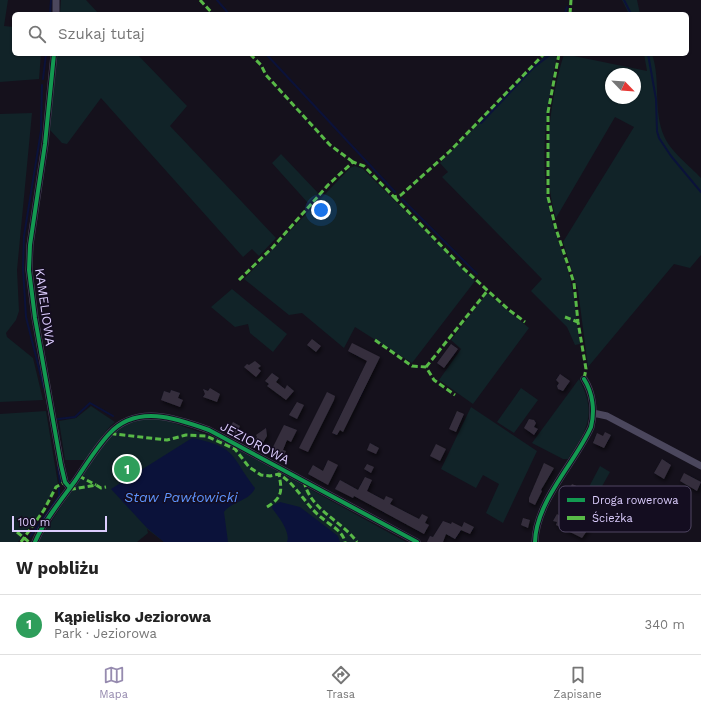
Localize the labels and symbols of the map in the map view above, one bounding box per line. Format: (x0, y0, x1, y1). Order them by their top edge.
north arrow (605, 68, 641, 104)
your location (311, 200, 331, 220)
street label: KAMELIOWA (32, 267, 58, 347)
street label: JEZIOROWA (218, 419, 293, 468)
pin: 1 (114, 454, 140, 484)
legend (559, 486, 691, 532)
water label: Staw Pawłowicki (124, 489, 238, 505)
text: Droga rowerowa (592, 494, 679, 507)
text: Ścieżka (592, 511, 633, 525)
scale bar (12, 514, 107, 533)

